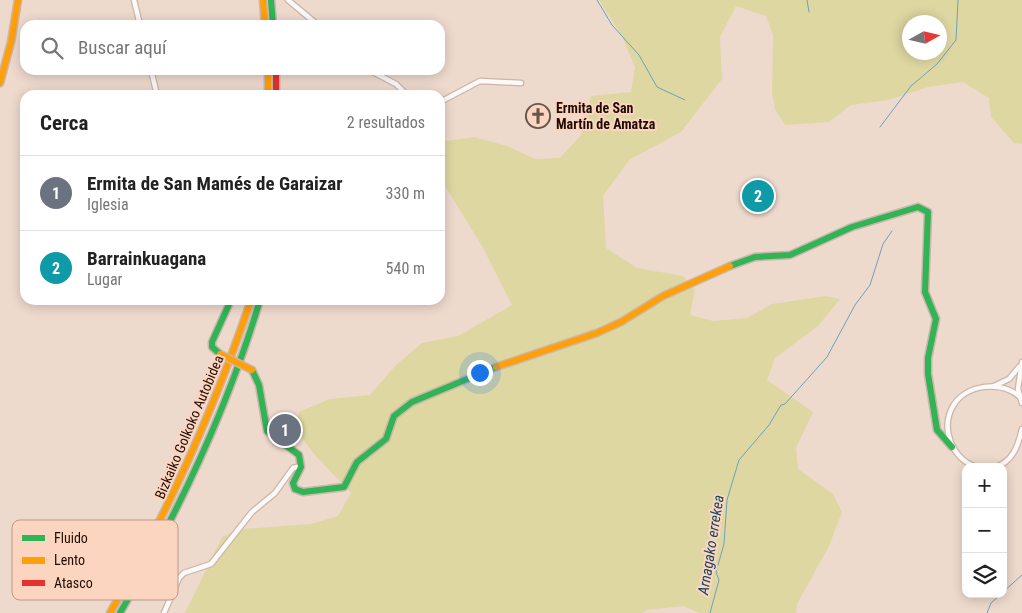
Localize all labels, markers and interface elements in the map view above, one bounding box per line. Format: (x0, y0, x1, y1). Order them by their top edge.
north arrow (902, 15, 947, 60)
search box (20, 20, 445, 75)
icon: search (38, 34, 66, 62)
text: Buscar aquí (78, 36, 167, 59)
place label: Ermita de San Martín de Amatza (556, 100, 656, 132)
church icon: Ermita de San Martín de Amatza (525, 103, 551, 129)
text: Cerca (40, 111, 88, 135)
text: 2 resultados (347, 113, 425, 132)
text: Ermita de San Mamés de Garaizar (87, 172, 343, 195)
pin: 2 (742, 177, 774, 215)
text: 1 (52, 184, 60, 203)
text: 330 m (386, 184, 425, 203)
text: Iglesia (87, 195, 129, 214)
text: Barrainkuagana (87, 247, 206, 270)
text: 2 (52, 259, 60, 278)
text: 540 m (386, 259, 425, 278)
text: Lugar (87, 270, 122, 289)
street label: Bizkaiko Golkoko Autobidea (151, 353, 227, 501)
your location (467, 360, 493, 386)
pin: 1 (269, 411, 301, 449)
map controls (962, 463, 1007, 598)
button: + (962, 463, 1007, 508)
water label: Arnagako errekea (694, 494, 728, 597)
button: − (962, 508, 1007, 553)
legend (12, 520, 178, 600)
text: Fluido (54, 530, 88, 546)
text: Lento (54, 552, 85, 568)
button: layers (962, 553, 1007, 598)
text: Atasco (54, 575, 93, 591)

